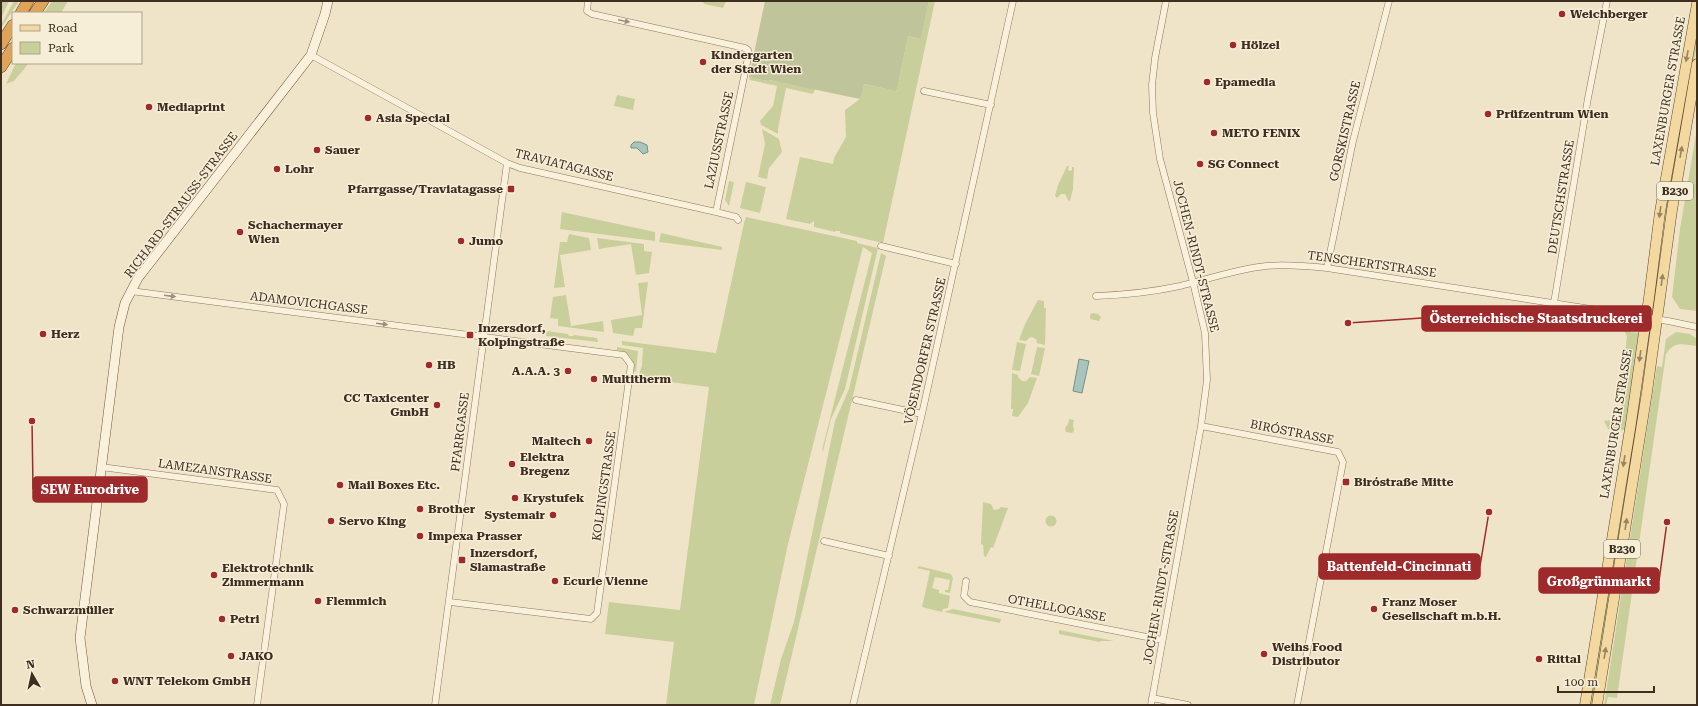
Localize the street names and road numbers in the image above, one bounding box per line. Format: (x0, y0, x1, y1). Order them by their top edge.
street label: LAXENBURGER STRASSE (1648, 15, 1688, 167)
street label: GORSKISTRASSE (1327, 79, 1363, 183)
street label: LAZIUSSTRASSE (702, 90, 736, 190)
street label: RICHARD-STRAUSS-STRASSE (122, 129, 240, 281)
street label: DEUTSCHSTRASSE (1545, 139, 1577, 255)
street label: TRAVIATAGASSE (513, 146, 615, 184)
street label: JOCHEN-RINDT-STRASSE (1170, 178, 1222, 334)
road number: B230 (1657, 182, 1693, 200)
street label: TENSCHERTSTRASSE (1307, 248, 1437, 280)
street label: VÖSENDORFER STRASSE (901, 276, 949, 426)
street label: ADAMOVICHGASSE (249, 289, 369, 317)
street label: LAXENBURGER STRASSE (1597, 348, 1635, 500)
street label: PFARRGASSE (448, 391, 472, 473)
street label: BIRÓSTRASSE (1249, 417, 1335, 447)
street label: KOLPINGSTRASSE (589, 430, 619, 542)
street label: LAMEZANSTRASSE (157, 456, 273, 486)
street label: JOCHEN-RINDT-STRASSE (1141, 509, 1181, 665)
road number: B230 (1604, 540, 1640, 558)
street label: OTHELLOGASSE (1007, 592, 1107, 624)

